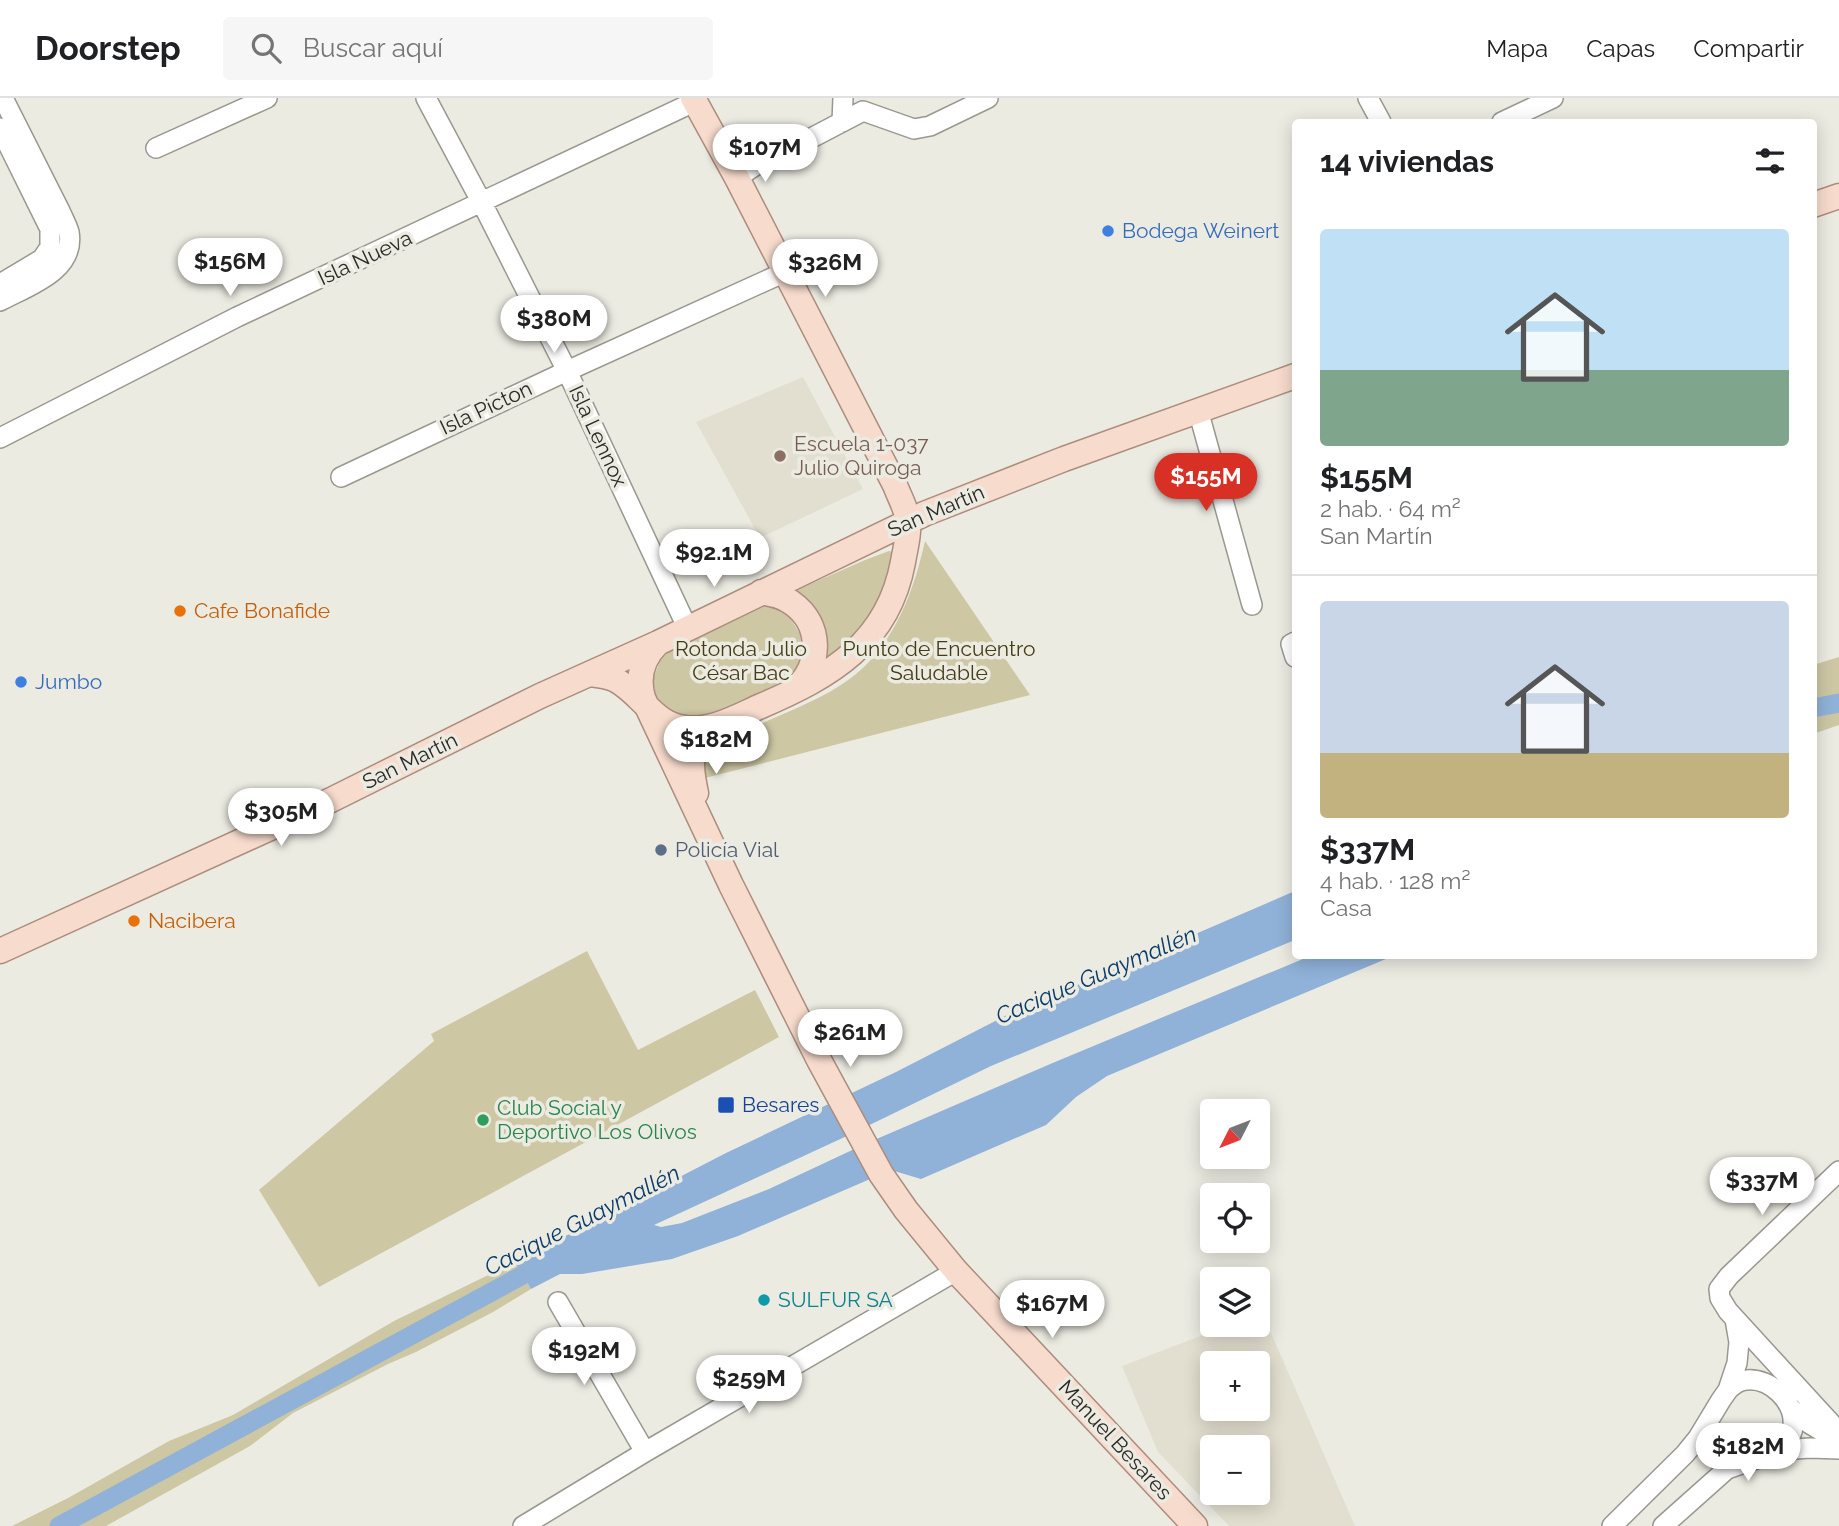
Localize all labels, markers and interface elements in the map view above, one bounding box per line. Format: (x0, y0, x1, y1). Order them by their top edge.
search box (223, 17, 713, 80)
text: Doorstep (35, 29, 181, 68)
icon: search (247, 29, 285, 67)
text: Buscar aquí (303, 33, 443, 63)
text: Mapa (1486, 34, 1548, 63)
text: Capas (1586, 34, 1655, 63)
text: Compartir (1693, 34, 1804, 63)
pin: $107M (716, 125, 814, 184)
text: $107M (729, 133, 801, 160)
icon: filters (1751, 142, 1789, 180)
text: 14 viviendas (1320, 144, 1494, 179)
place label: Bodega Weinert (1122, 218, 1279, 243)
marker: Bodega Weinert (1100, 223, 1116, 239)
street label: Isla Nueva (314, 225, 416, 290)
pin: $156M (181, 238, 279, 298)
pin: $326M (776, 240, 874, 299)
text: $156M (194, 247, 266, 274)
text: $326M (788, 248, 862, 275)
icon: home (1492, 274, 1618, 400)
pin: $380M (505, 296, 603, 355)
text: $380M (516, 304, 592, 331)
street label: Isla Picton (436, 375, 536, 440)
street label: Isla Lennox (564, 381, 633, 491)
place label: Escuela 1-037 Julio Quiroga (794, 431, 929, 480)
marker: Escuela 1-037 Julio Quiroga (772, 448, 788, 464)
pin: $155M (1157, 454, 1255, 513)
text: $155M (1320, 460, 1413, 495)
text: $155M (1170, 462, 1242, 489)
street label: San Martín (884, 479, 988, 542)
text: 2 hab. · 64 m² (1320, 495, 1461, 522)
text: San Martín (1320, 522, 1433, 549)
pin: $92.1M (657, 530, 771, 589)
text: $92.1M (675, 538, 753, 565)
place label: Cafe Bonafide (194, 598, 330, 623)
marker: Cafe Bonafide (172, 603, 188, 619)
park label: Rotonda Julio César Bac (675, 636, 807, 685)
park label: Punto de Encuentro Saludable (842, 636, 1036, 685)
icon: home (1492, 646, 1618, 772)
place label: Jumbo (35, 669, 102, 694)
marker: Jumbo (13, 674, 29, 690)
pin: $182M (667, 716, 765, 776)
text: $182M (680, 725, 752, 752)
street label: San Martín (358, 727, 461, 794)
pin: $305M (232, 788, 330, 848)
text: $305M (244, 797, 318, 824)
text: $337M (1320, 832, 1415, 867)
place label: Policía Vial (675, 837, 779, 862)
marker: Policía Vial (653, 842, 669, 858)
text: 4 hab. · 128 m² (1320, 867, 1470, 894)
text: Casa (1320, 894, 1372, 921)
place label: Nacibera (148, 908, 236, 933)
marker: Nacibera (126, 913, 142, 929)
water label: Cacique Guaymallén (991, 920, 1200, 1029)
pin: $261M (801, 1010, 899, 1069)
text: $261M (814, 1018, 886, 1045)
place label: Besares (742, 1092, 819, 1117)
place label: Club Social y Deportivo Los Olivos (497, 1095, 697, 1144)
marker: Besares (716, 1095, 736, 1115)
north arrow (1200, 1099, 1270, 1169)
map controls (1200, 1099, 1270, 1505)
marker: Club Social y Deportivo Los Olivos (475, 1112, 491, 1128)
pin: $337M (1713, 1158, 1811, 1217)
water label: Cacique Guaymallén (480, 1159, 684, 1281)
text: $337M (1726, 1166, 1798, 1193)
button: locate (1200, 1183, 1270, 1253)
button: layers (1200, 1267, 1270, 1337)
pin: $167M (1003, 1280, 1101, 1340)
place label: SULFUR SA (778, 1287, 893, 1312)
text: $167M (1016, 1289, 1088, 1316)
marker: SULFUR SA (756, 1292, 772, 1308)
pin: $192M (535, 1328, 633, 1387)
text: $192M (548, 1336, 620, 1363)
button: + (1200, 1351, 1270, 1421)
pin: $259M (700, 1356, 798, 1415)
text: $259M (712, 1364, 786, 1391)
street label: Manuel Besares (1053, 1375, 1177, 1505)
pin: $182M (1699, 1424, 1797, 1483)
text: $182M (1712, 1432, 1784, 1459)
button: − (1200, 1435, 1270, 1505)

